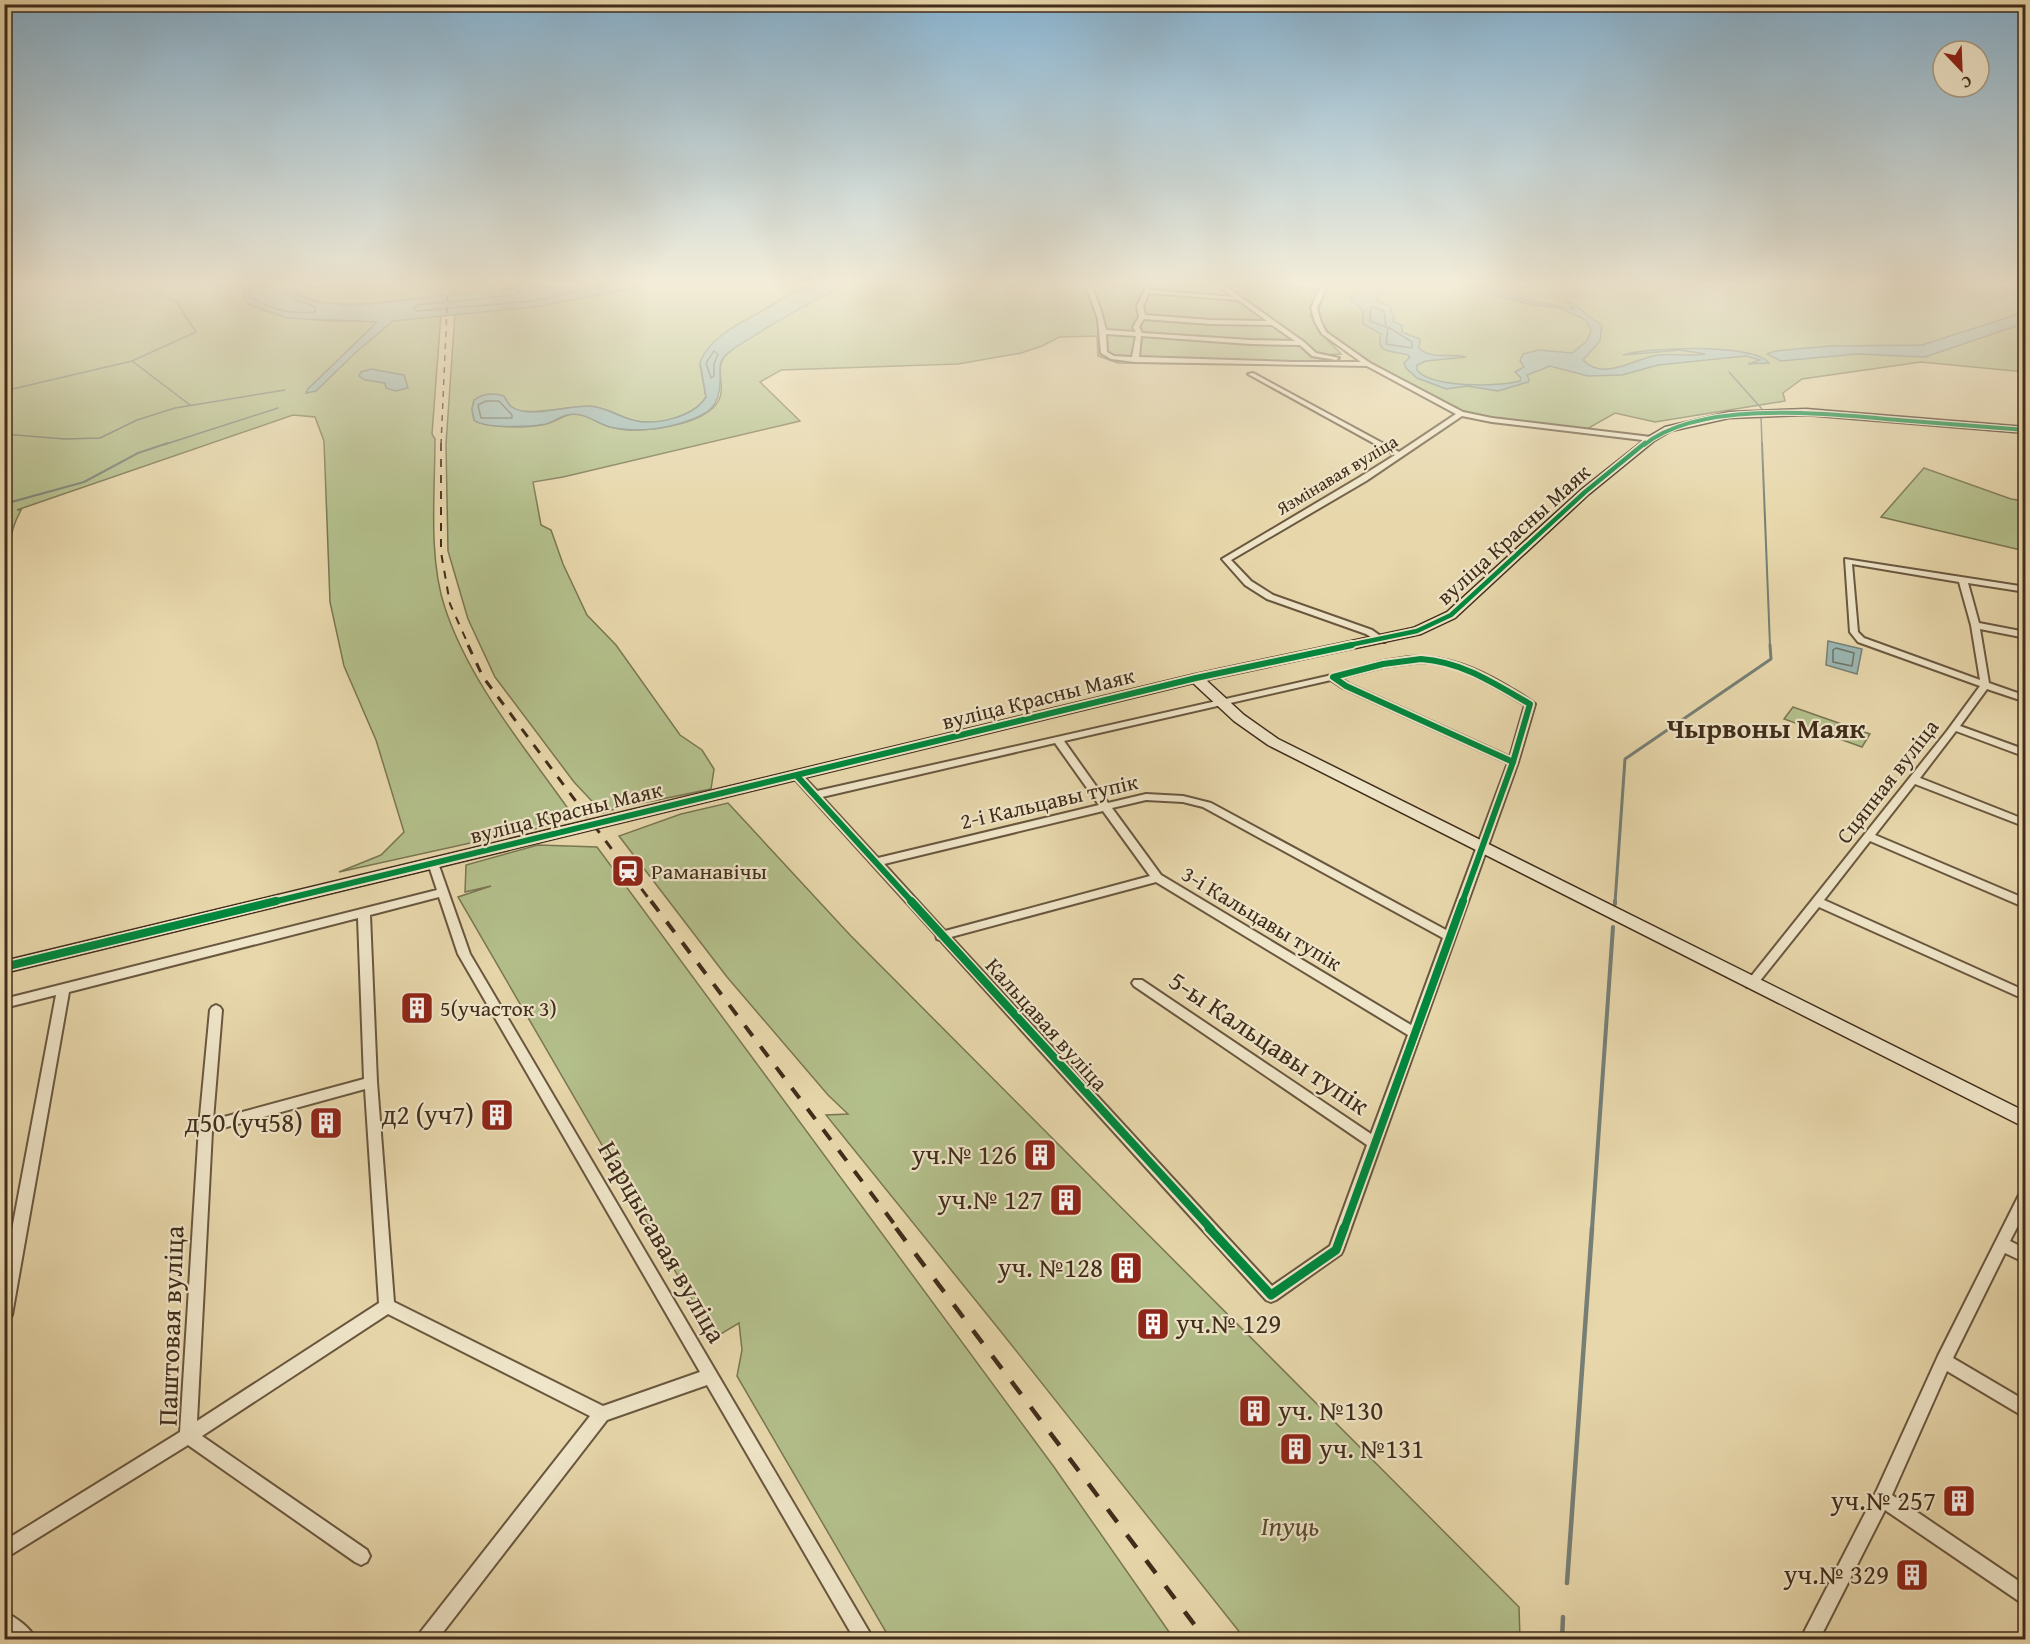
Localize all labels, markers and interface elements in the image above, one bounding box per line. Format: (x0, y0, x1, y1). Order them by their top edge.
north arrow (1931, 39, 1991, 99)
text: С (1958, 70, 1976, 96)
street label: Язмінавая вуліца (1270, 427, 1403, 522)
street label: вуліца Красны Маяк (1429, 456, 1597, 612)
street label: вуліца Красны Маяк (939, 659, 1138, 737)
district label: Чырвоны Маяк (1667, 707, 1866, 748)
street label: Сцяпная вуліца (1828, 711, 1946, 850)
street label: 2-і Кальцавы тупік (957, 765, 1142, 837)
street label: вуліца Красны Маяк (467, 773, 666, 851)
station icon: Раманавічы (610, 853, 646, 889)
place label: Раманавічы (651, 855, 767, 887)
street label: 3-і Кальцавы тупік (1176, 858, 1348, 979)
street label: Кальцавая вуліца (978, 950, 1116, 1098)
street label: 5-ы Кальцавы тупік (1161, 960, 1379, 1125)
building icon: 5(участок 3) (399, 990, 435, 1026)
place label: 5(участок 3) (440, 992, 557, 1024)
place label: д2 (уч7) (382, 1094, 474, 1134)
building icon: д2 (уч7) (479, 1097, 515, 1133)
place label: д50 (уч58) (185, 1102, 303, 1142)
building icon: д50 (уч58) (308, 1105, 344, 1141)
street label: Нарцысавая вуліца (589, 1133, 737, 1350)
place label: уч.№ 126 (911, 1134, 1017, 1174)
building icon: уч.№ 126 (1022, 1137, 1058, 1173)
place label: уч.№ 127 (937, 1179, 1043, 1219)
building icon: уч.№ 127 (1048, 1182, 1084, 1218)
street label: Паштовая вуліца (147, 1225, 193, 1427)
place label: уч. №128 (997, 1247, 1103, 1287)
building icon: уч. №128 (1108, 1250, 1144, 1286)
place label: уч.№ 129 (1175, 1303, 1281, 1343)
building icon: уч.№ 129 (1135, 1306, 1171, 1342)
place label: уч. №130 (1277, 1390, 1383, 1430)
building icon: уч. №130 (1237, 1393, 1273, 1429)
place label: уч. №131 (1318, 1428, 1424, 1468)
building icon: уч. №131 (1278, 1431, 1314, 1467)
place label: уч.№ 257 (1830, 1480, 1936, 1520)
building icon: уч.№ 257 (1941, 1483, 1977, 1519)
park label: Іпуць (1261, 1505, 1319, 1545)
place label: уч.№ 329 (1783, 1554, 1889, 1594)
building icon: уч.№ 329 (1894, 1557, 1930, 1593)

